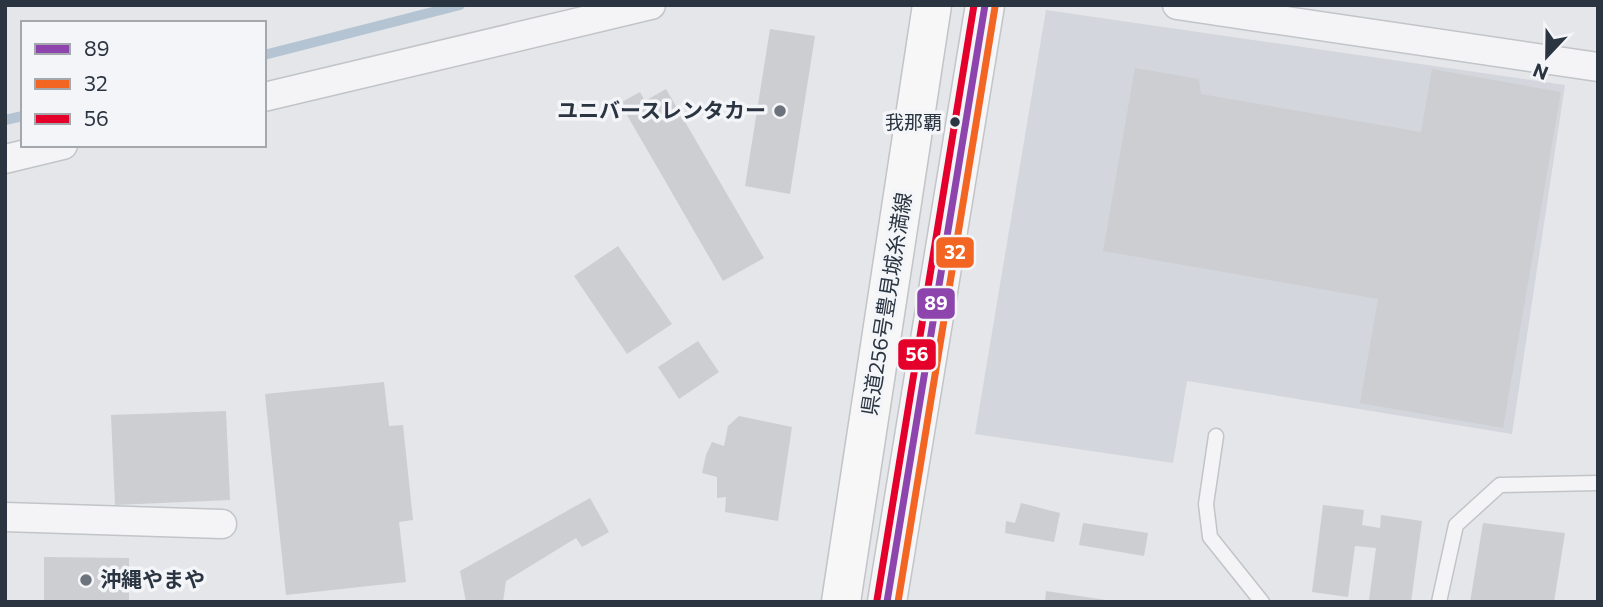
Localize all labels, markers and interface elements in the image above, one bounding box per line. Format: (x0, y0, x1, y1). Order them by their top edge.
legend (21, 21, 266, 147)
north arrow (1512, 21, 1582, 91)
text: 89 (84, 35, 110, 60)
text: N (1530, 59, 1551, 86)
text: 32 (84, 70, 108, 95)
place label: ユニバースレンタカー (557, 97, 766, 122)
marker: ユニバースレンタカー (772, 103, 788, 119)
text: 56 (84, 105, 109, 130)
place label: 我那覇 (885, 110, 942, 133)
marker: 我那覇 (948, 115, 962, 129)
street label: 県道256号豊見城糸満線 (857, 191, 917, 417)
line badge: 32 (935, 236, 975, 269)
text: 32 (944, 240, 966, 263)
line badge: 89 (916, 287, 956, 320)
text: 89 (924, 291, 948, 314)
line badge: 56 (897, 338, 937, 371)
place label: 沖縄やまや (100, 566, 205, 591)
marker: 沖縄やまや (78, 572, 94, 588)

